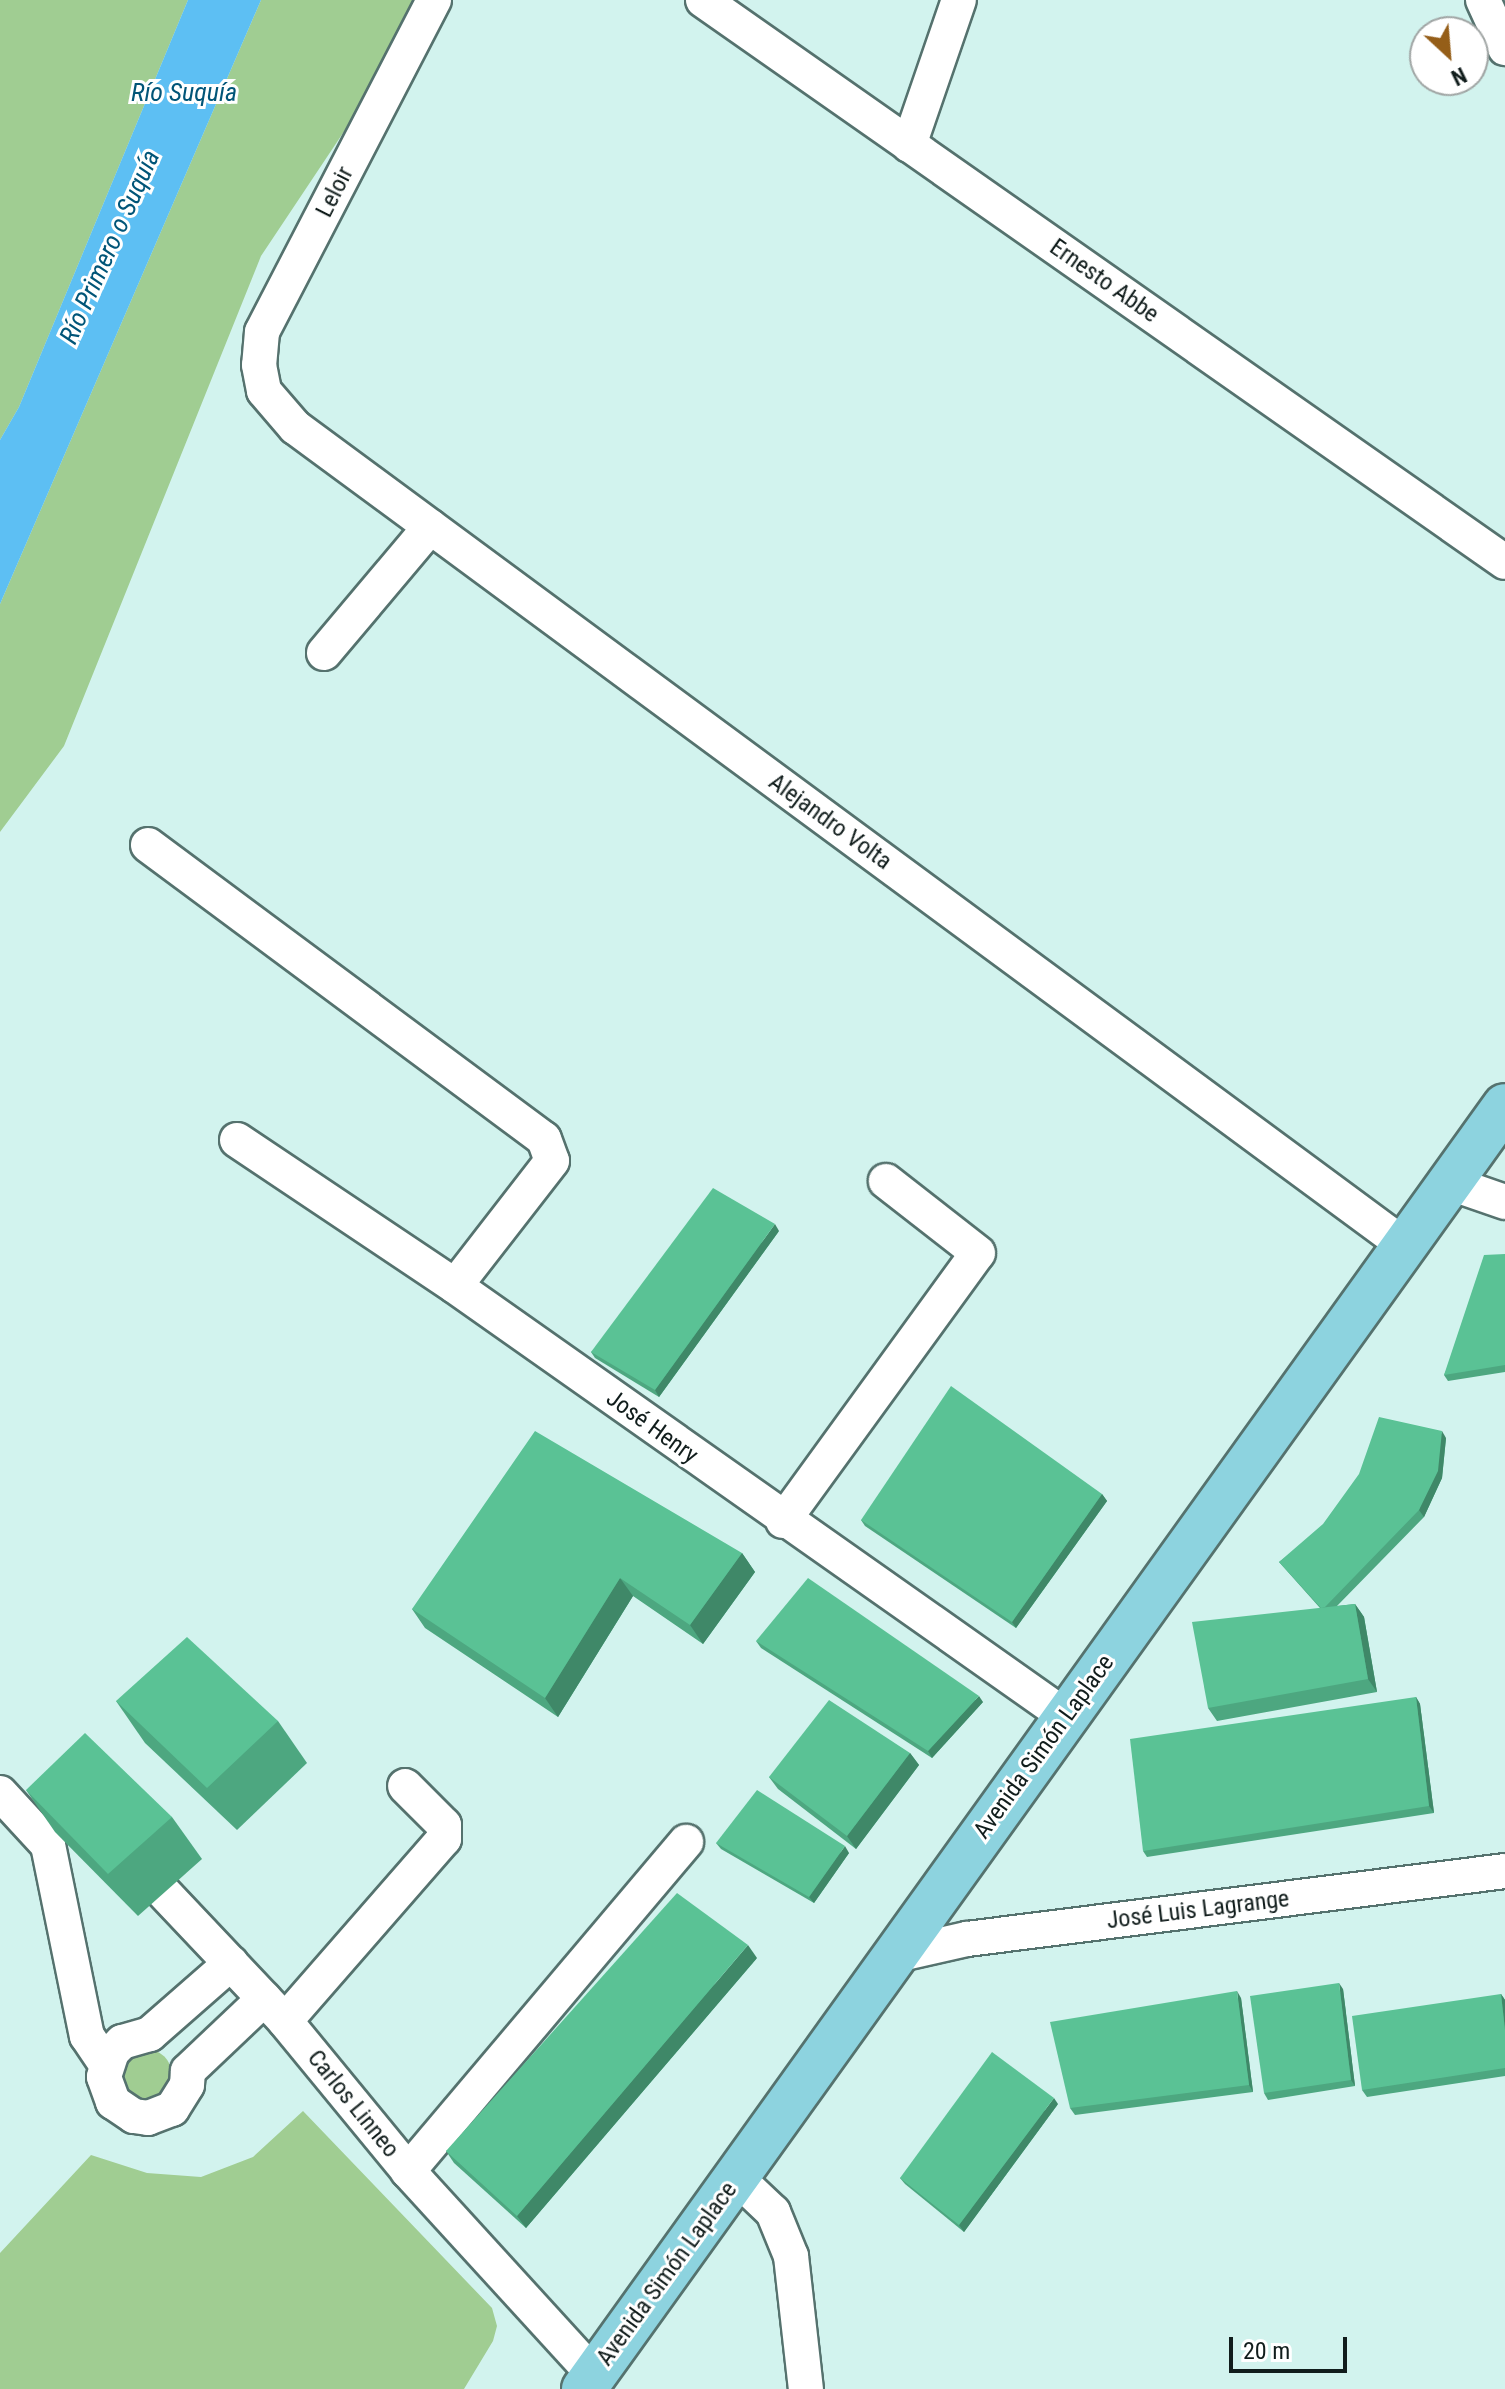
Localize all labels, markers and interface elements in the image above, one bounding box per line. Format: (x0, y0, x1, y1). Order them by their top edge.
north arrow (1409, 16, 1489, 96)
text: N (1447, 62, 1470, 90)
water label: Río Suquía (131, 77, 237, 109)
water label: Río Primero o Suquía (53, 145, 167, 349)
street label: Leloir (310, 162, 360, 222)
street label: Ernesto Abbe (1044, 233, 1164, 329)
street label: Alejandro Volta (763, 768, 897, 876)
street label: José Henry (600, 1384, 704, 1470)
street label: Avenida Simón Laplace (968, 1650, 1120, 1844)
street label: José Luis Lagrange (1105, 1885, 1291, 1935)
street label: Carlos Linneo (301, 2044, 405, 2164)
street label: Avenida Simón Laplace (591, 2177, 743, 2371)
scale bar (1233, 2321, 1351, 2371)
text: 20 m (1243, 2337, 1290, 2365)

